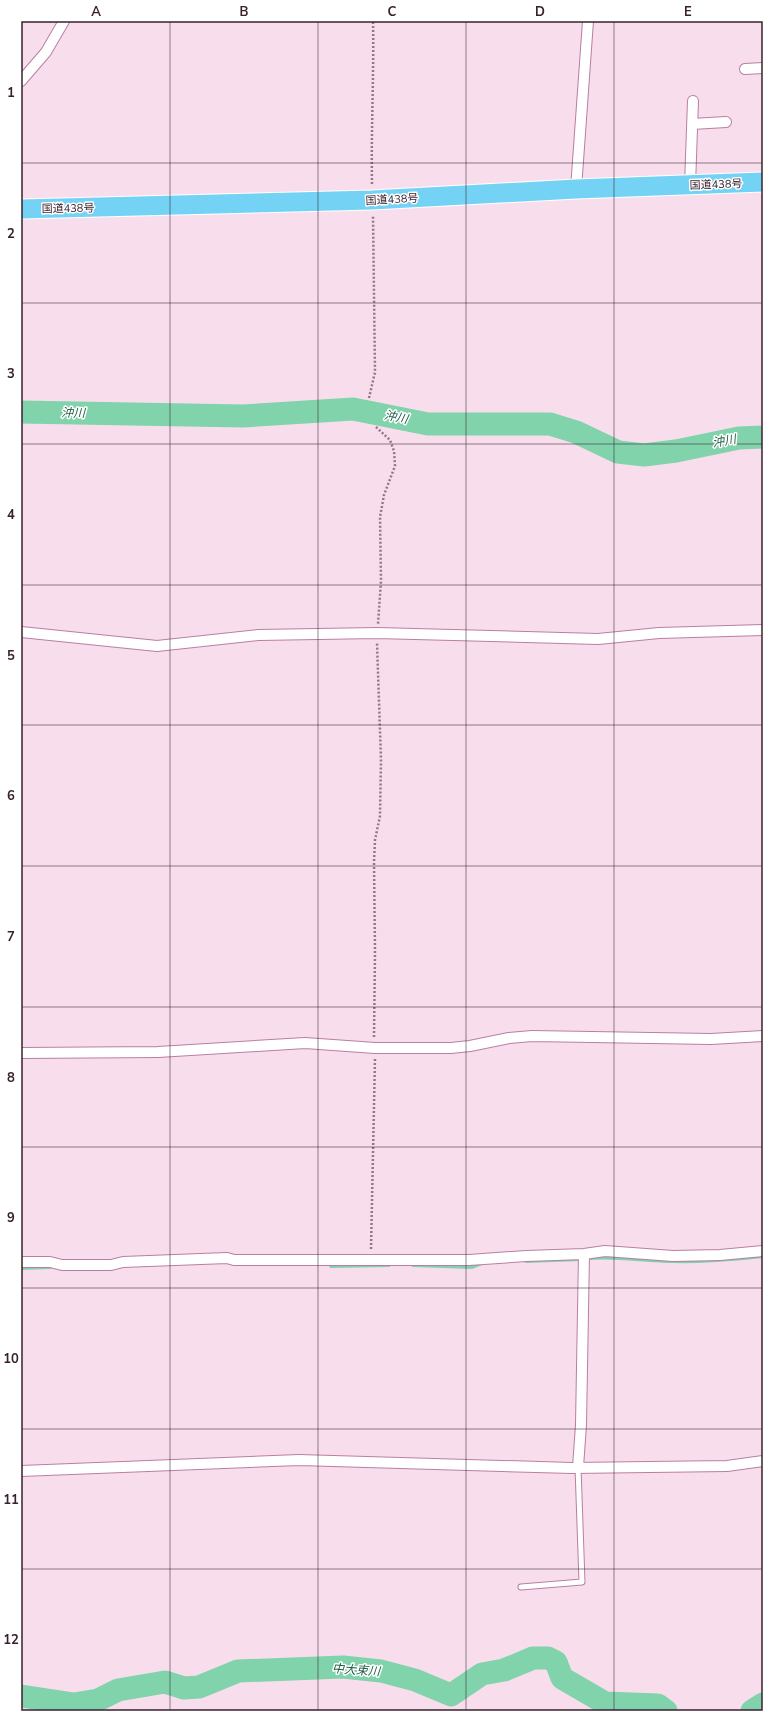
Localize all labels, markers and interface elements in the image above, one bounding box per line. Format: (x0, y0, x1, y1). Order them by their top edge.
text: A (91, 3, 101, 21)
text: B (240, 3, 249, 21)
text: C (388, 3, 397, 21)
text: D (535, 3, 545, 21)
text: E (684, 3, 692, 21)
text: 1 (7, 84, 15, 102)
street label: 国道438号 (689, 176, 743, 193)
street label: 国道438号 (365, 191, 419, 208)
street label: 国道438号 (41, 201, 95, 216)
text: 2 (7, 225, 15, 243)
text: 3 (7, 365, 15, 383)
water label: 沖川 (61, 405, 87, 421)
water label: 沖川 (383, 407, 411, 428)
water label: 沖川 (711, 431, 739, 451)
text: 4 (7, 506, 15, 524)
text: 5 (7, 647, 15, 665)
text: 6 (7, 787, 15, 805)
text: 7 (7, 928, 15, 946)
text: 8 (7, 1069, 15, 1087)
text: 9 (7, 1209, 15, 1227)
text: 10 (3, 1350, 19, 1368)
text: 11 (3, 1491, 19, 1509)
text: 12 (3, 1631, 19, 1649)
water label: 中大束川 (331, 1660, 382, 1680)

